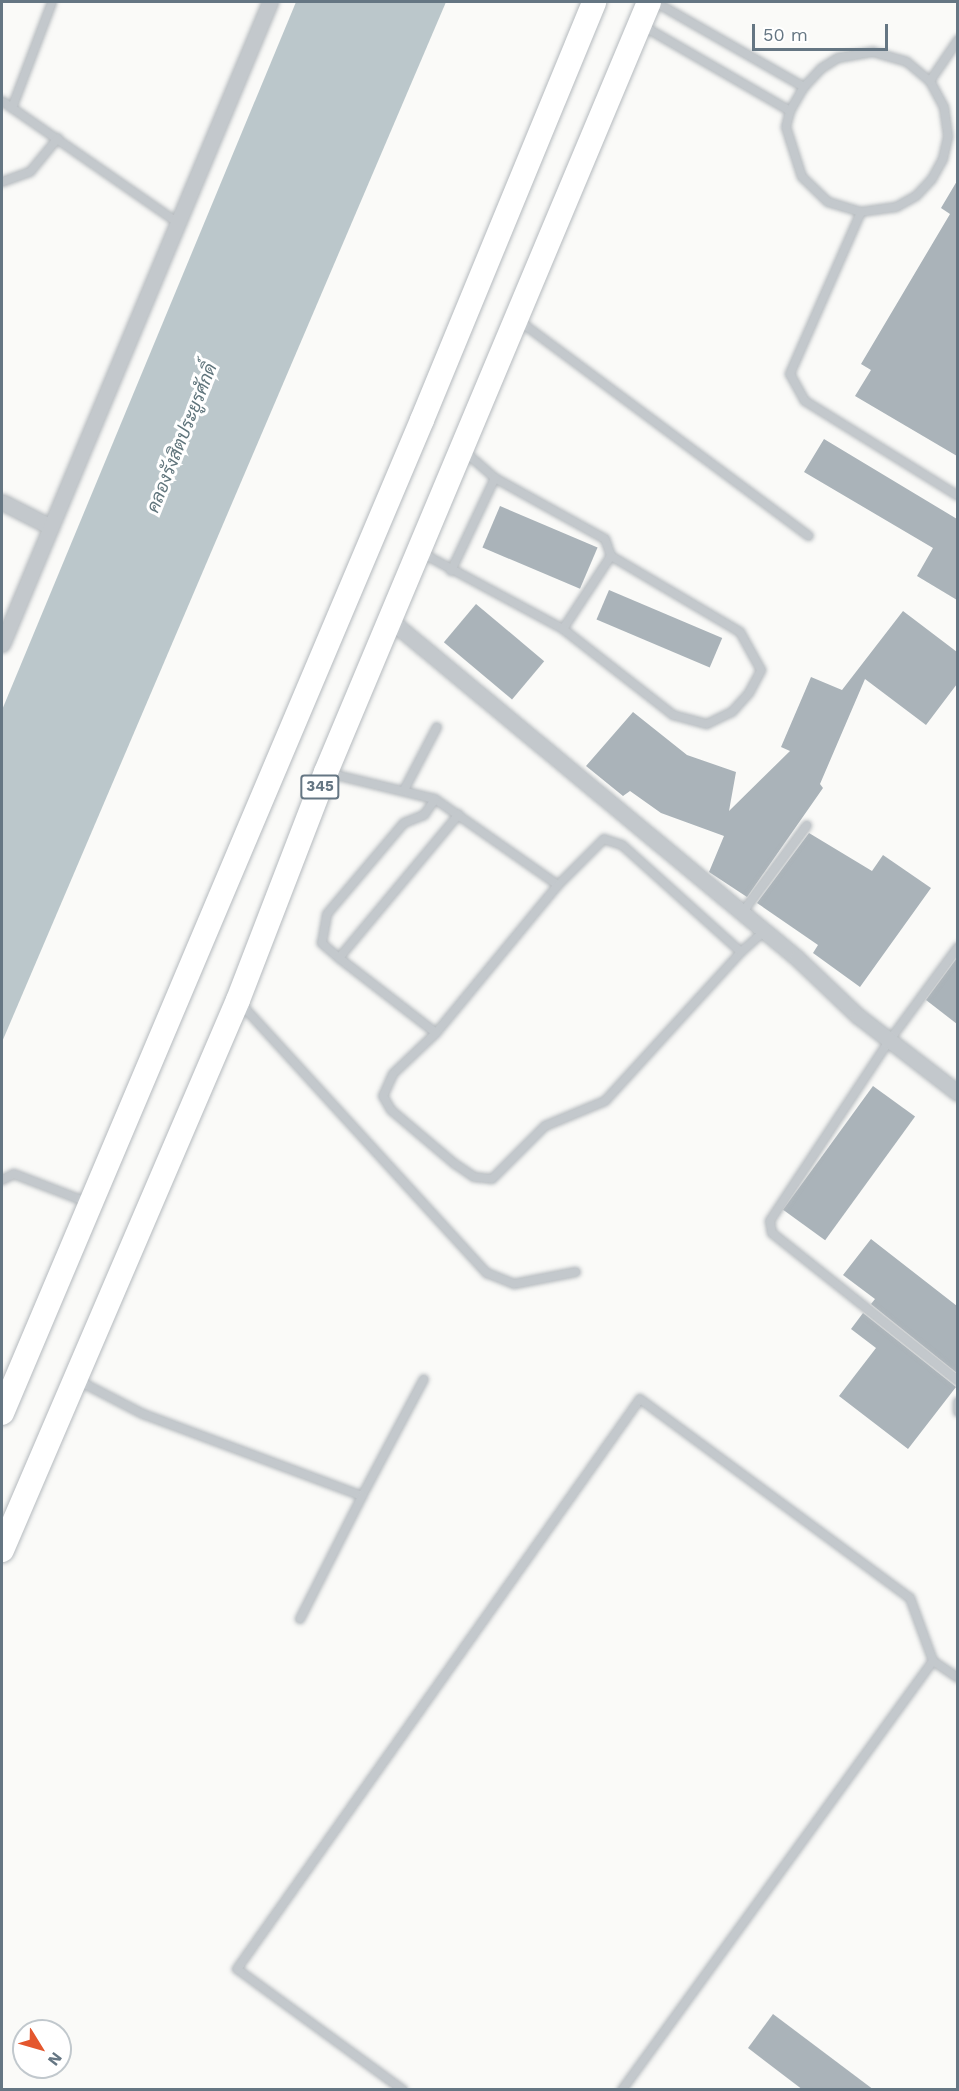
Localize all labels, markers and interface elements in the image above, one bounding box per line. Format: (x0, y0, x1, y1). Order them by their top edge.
scale bar (755, 12, 892, 50)
text: 50 m (763, 24, 808, 45)
water label: คลองรังสิตประยูรศักดิ์ (142, 360, 222, 516)
road number: 345 (299, 775, 341, 799)
north arrow (12, 2019, 72, 2079)
text: N (44, 2048, 66, 2069)

